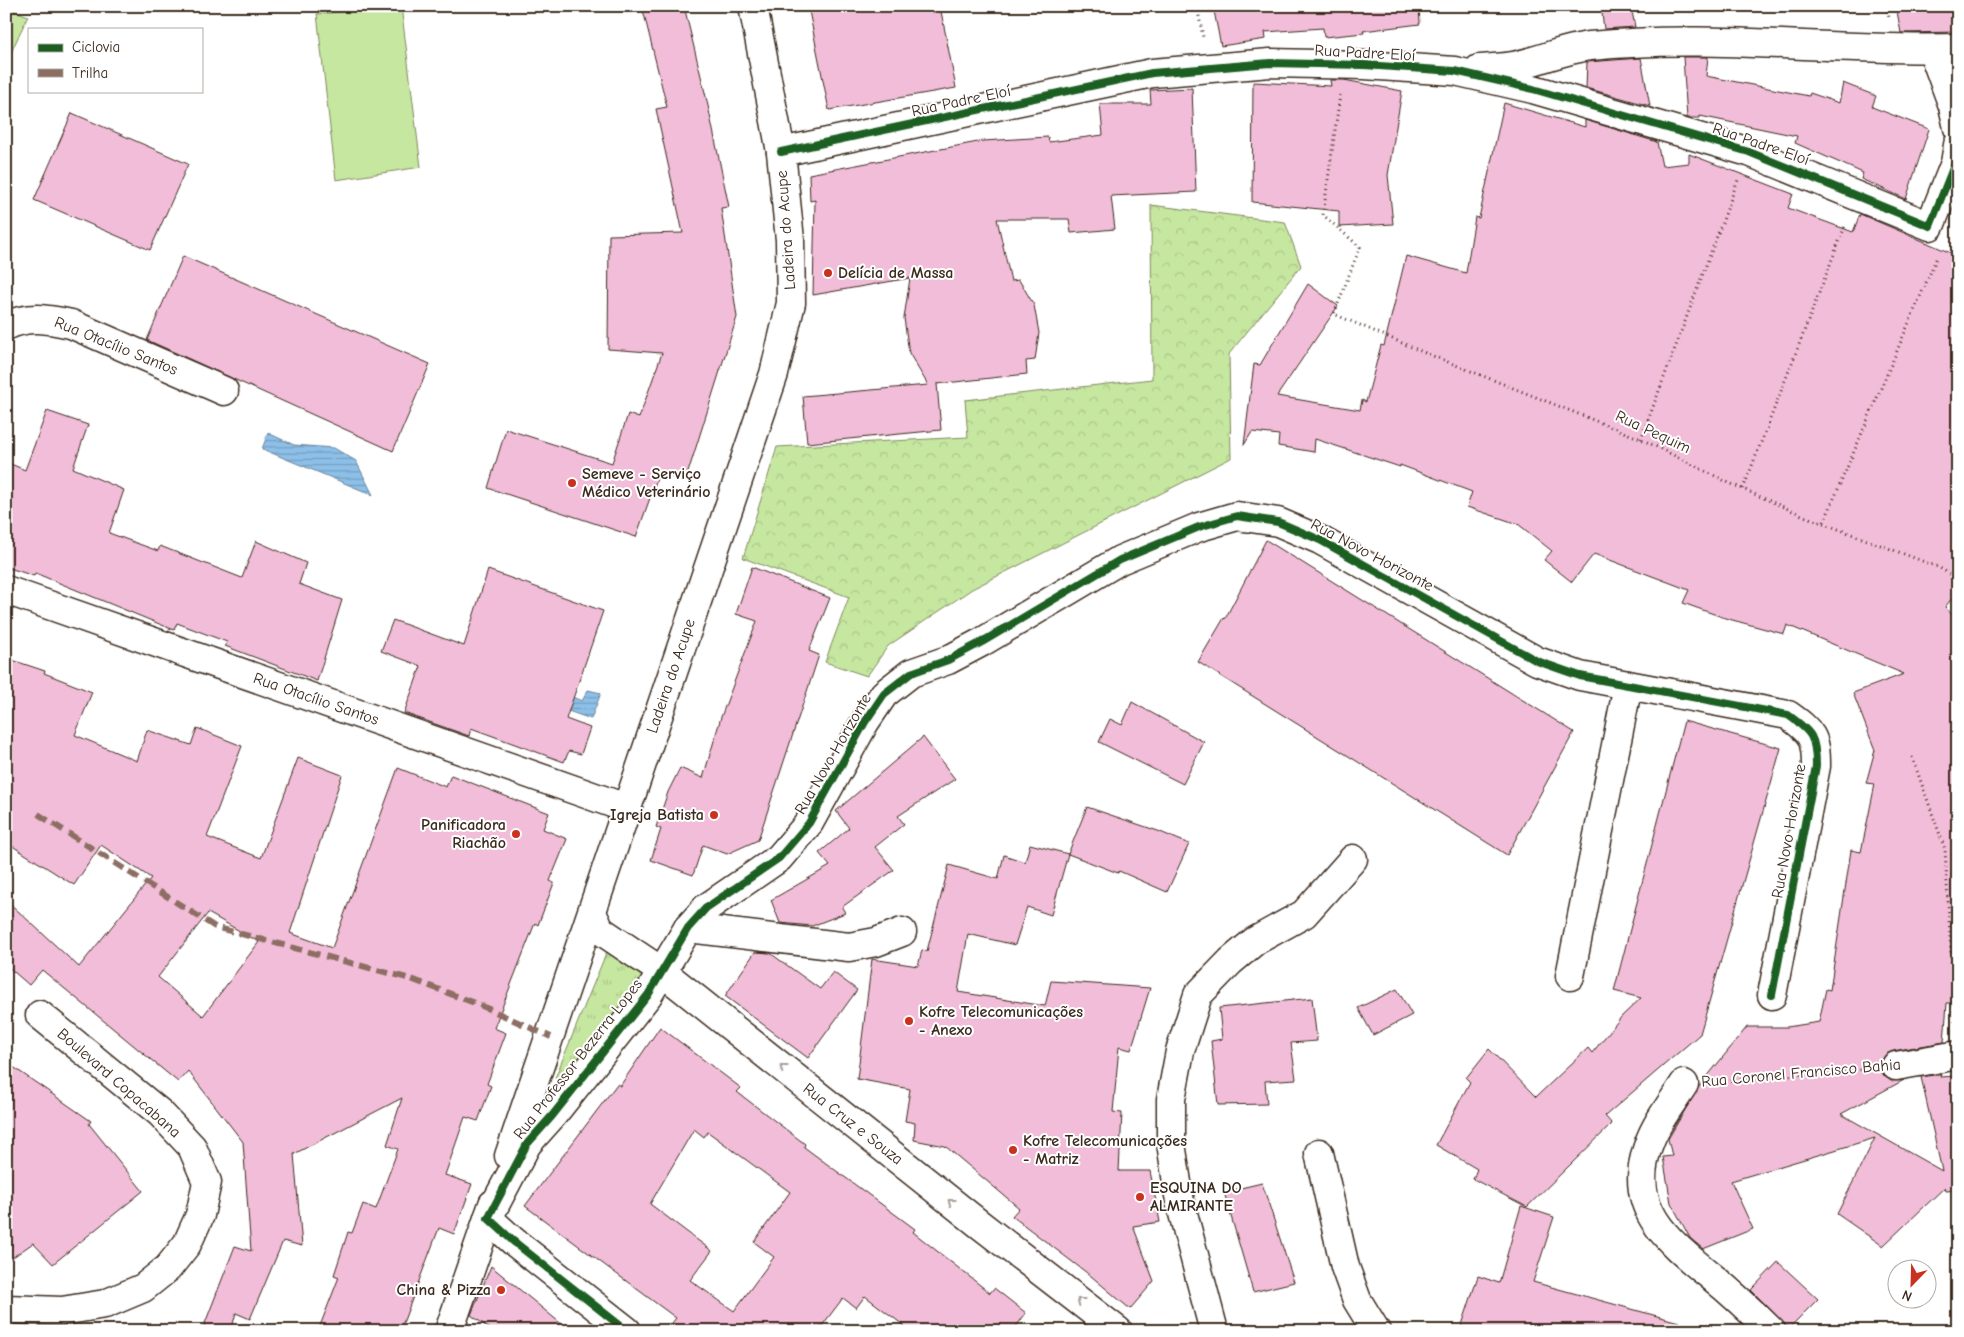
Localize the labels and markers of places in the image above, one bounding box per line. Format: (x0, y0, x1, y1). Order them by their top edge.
place label: Delícia de Massa (838, 264, 953, 282)
marker: Delícia de Massa (822, 267, 834, 279)
place label: Semeve - Serviço Médico Veterinário (582, 465, 710, 501)
marker: Semeve - Serviço Médico Veterinário (566, 477, 578, 489)
place label: Igreja Batista (610, 806, 704, 824)
marker: Igreja Batista (708, 809, 720, 821)
place label: Panificadora Riachão (421, 816, 506, 852)
marker: Panificadora Riachão (510, 828, 522, 840)
place label: Kofre Telecomunicações - Anexo (919, 1003, 1083, 1039)
marker: Kofre Telecomunicações - Anexo (903, 1015, 915, 1027)
place label: Kofre Telecomunicações - Matriz (1023, 1132, 1187, 1168)
marker: Kofre Telecomunicações - Matriz (1007, 1144, 1019, 1156)
place label: ESQUINA DO ALMIRANTE (1150, 1179, 1242, 1215)
marker: ESQUINA DO ALMIRANTE (1134, 1191, 1146, 1203)
place label: China & Pizza (397, 1281, 491, 1299)
marker: China & Pizza (495, 1284, 507, 1296)

